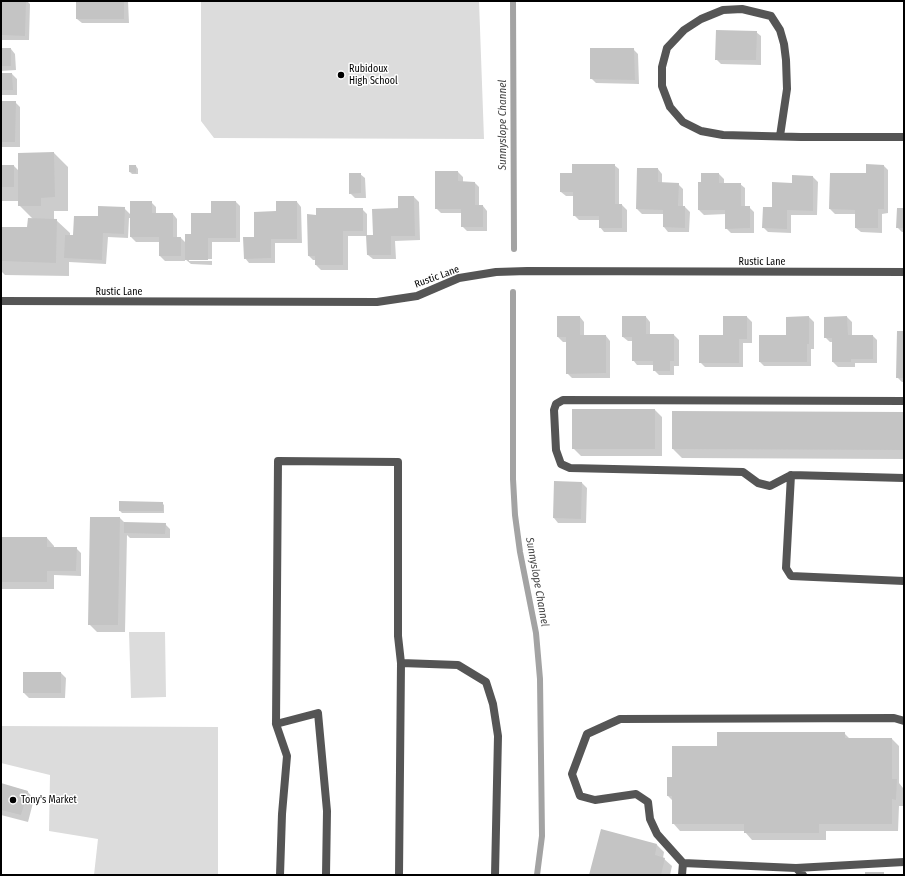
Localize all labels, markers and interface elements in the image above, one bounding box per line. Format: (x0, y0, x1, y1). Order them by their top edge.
place label: Rubidoux High School (349, 63, 398, 86)
marker: Rubidoux High School (336, 70, 346, 80)
water label: Sunnyslope Channel (496, 80, 510, 170)
street label: Rustic Lane (739, 256, 785, 268)
street label: Rustic Lane (413, 263, 461, 291)
street label: Rustic Lane (96, 286, 142, 298)
water label: Sunnyslope Channel (523, 536, 551, 628)
place label: Tony's Market (21, 794, 77, 806)
marker: Tony's Market (8, 795, 18, 805)

